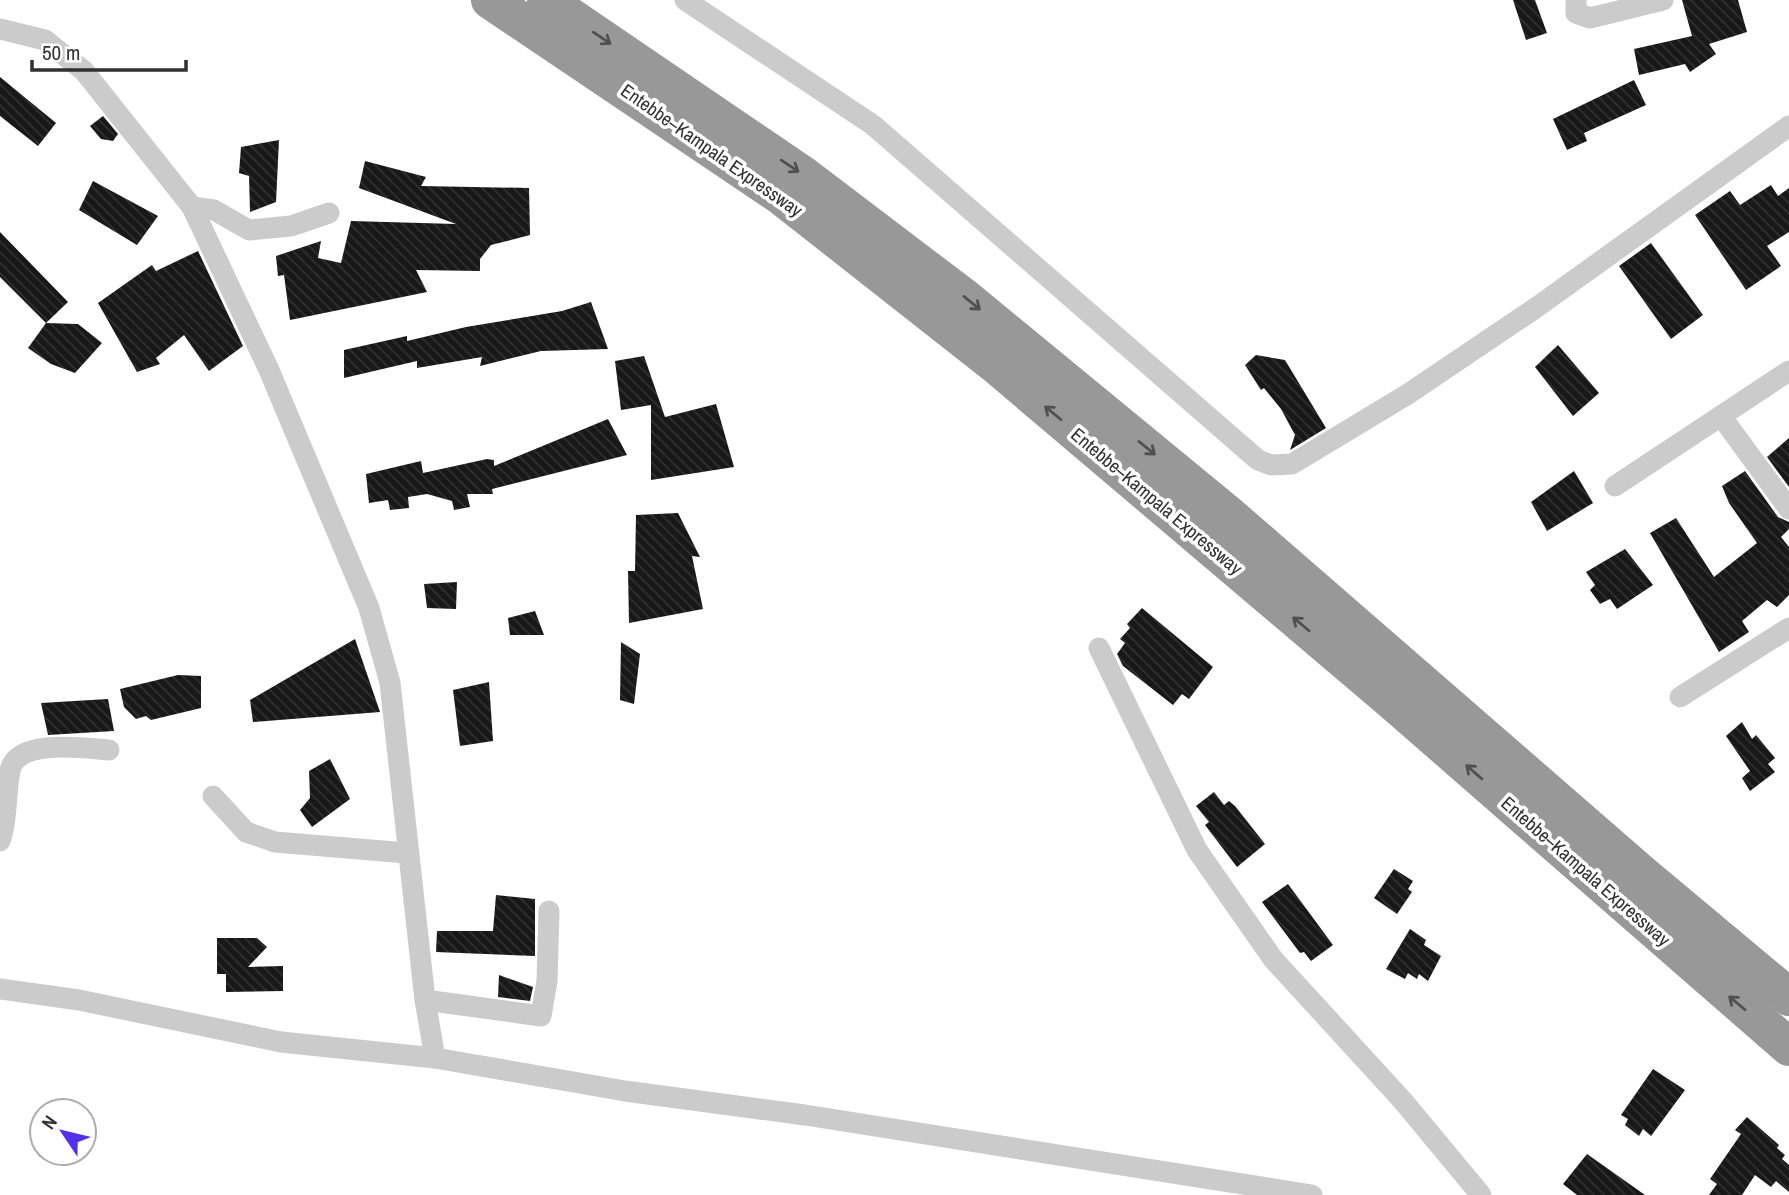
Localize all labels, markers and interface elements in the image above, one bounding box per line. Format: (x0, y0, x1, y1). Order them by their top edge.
scale bar (32, 28, 186, 72)
one-way arrow (592, 31, 612, 45)
text: 50 m (42, 38, 80, 67)
street label: Entebbe–Kampala Expressway (616, 77, 808, 223)
one-way arrow (780, 159, 799, 173)
one-way arrow (962, 295, 980, 311)
one-way arrow (1044, 406, 1062, 422)
street label: Entebbe–Kampala Expressway (1066, 421, 1248, 581)
one-way arrow (1138, 440, 1156, 455)
one-way arrow (1293, 616, 1311, 632)
one-way arrow (1465, 765, 1483, 781)
street label: Entebbe–Kampala Expressway (1496, 790, 1676, 952)
one-way arrow (1728, 995, 1746, 1011)
north arrow (28, 1097, 98, 1167)
text: N (35, 1110, 63, 1134)

